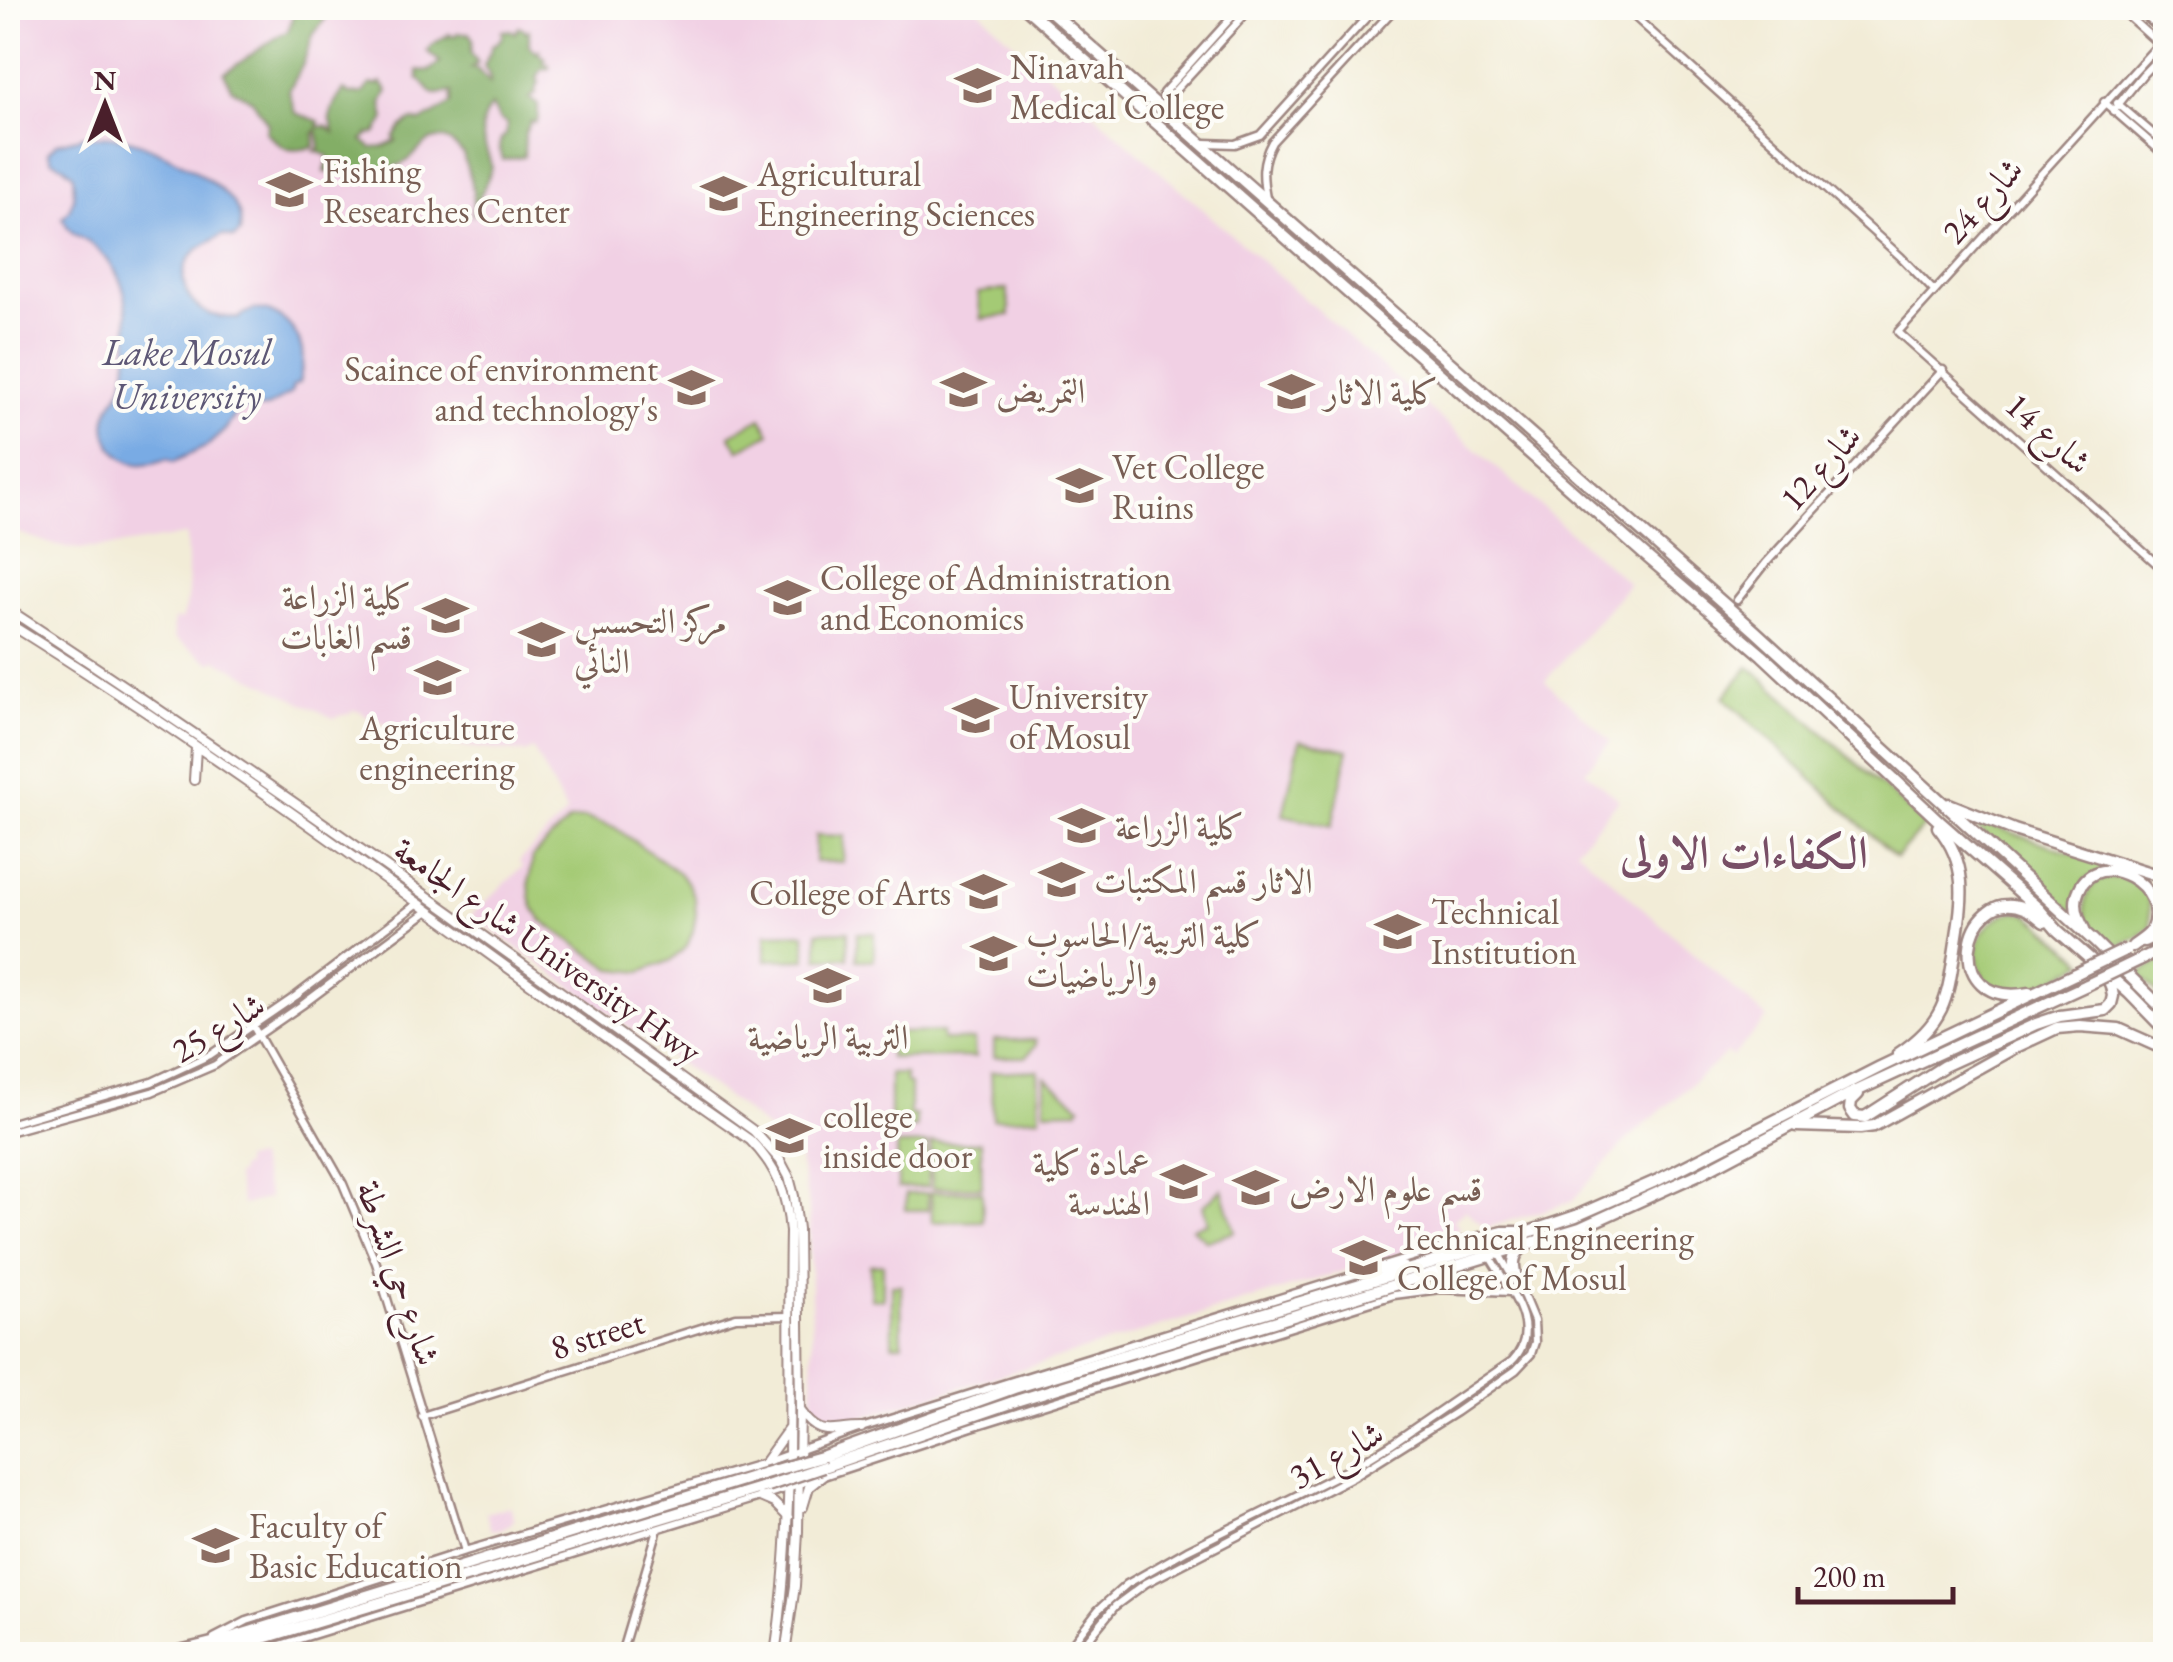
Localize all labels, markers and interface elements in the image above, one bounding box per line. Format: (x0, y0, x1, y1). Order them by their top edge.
place label: Ninavah Medical College (1010, 44, 1224, 129)
north arrow (55, 55, 155, 155)
text: N (94, 62, 117, 98)
school or university icon: Ninavah Medical College (953, 62, 1001, 110)
street label: شارع 24 (1931, 147, 2038, 257)
place label: Fishing Researches Center (323, 148, 570, 233)
place label: Agricultural Engineering Sciences (756, 151, 1035, 236)
school or university icon: Fishing Researches Center (266, 166, 314, 214)
school or university icon: Agricultural Engineering Sciences (700, 169, 748, 217)
water label: Lake Mosul University (101, 327, 273, 420)
place label: Scaince of environment and technology's (344, 346, 658, 431)
school or university icon: Scaince of environment and technology's (667, 364, 715, 412)
school or university icon: التمريض (939, 366, 987, 414)
school or university icon: كلية الاثار (1267, 367, 1315, 415)
place label: التمريض (996, 368, 1085, 413)
place label: كلية الاثار (1321, 369, 1439, 414)
street label: شارع 14 (1992, 382, 2102, 489)
street label: شارع 12 (1769, 414, 1876, 524)
place label: Vet College Ruins (1112, 444, 1265, 529)
school or university icon: Vet College Ruins (1055, 462, 1103, 510)
place label: College of Administration and Economics (820, 555, 1172, 640)
school or university icon: College of Administration and Economics (763, 573, 811, 621)
place label: كلية الزراعة قسم الغابات (280, 574, 412, 672)
school or university icon: كلية الزراعة قسم الغابات (421, 592, 469, 640)
place label: مركز التحسس النائي (574, 598, 727, 690)
school or university icon: مركز التحسس النائي (517, 616, 565, 664)
school or university icon: Agriculture engineering (413, 653, 461, 701)
place label: University of Mosul (1009, 674, 1149, 759)
school or university icon: University of Mosul (952, 692, 1000, 740)
place label: Agriculture engineering (358, 705, 515, 790)
school or university icon: كلية الزراعة (1058, 802, 1106, 850)
place label: كلية الزراعة (1115, 804, 1245, 849)
district label: الكفاءات الاولى (1619, 823, 1868, 881)
street label: شارع الجامعة University Hwy (381, 827, 711, 1079)
school or university icon: الاثار قسم المكتبات (1037, 856, 1085, 904)
place label: الاثار قسم المكتبات (1094, 858, 1313, 916)
school or university icon: College of Arts (960, 868, 1008, 916)
place label: College of Arts (749, 870, 951, 915)
place label: Technical Institution (1431, 889, 1577, 974)
school or university icon: Technical Institution (1374, 907, 1422, 955)
place label: كلية التربية/الحاسوب والرياضيات (1026, 912, 1262, 997)
school or university icon: كلية التربية/الحاسوب والرياضيات (969, 930, 1017, 978)
school or university icon: التربية الرياضية (804, 962, 852, 1010)
street label: شارع 25 (163, 982, 277, 1078)
place label: التربية الرياضية (747, 1014, 909, 1059)
place label: college inside door (823, 1093, 973, 1178)
school or university icon: college inside door (766, 1111, 814, 1159)
place label: عمادة كلية الهندسة (1033, 1140, 1150, 1225)
school or university icon: عمادة كلية الهندسة (1159, 1158, 1207, 1206)
school or university icon: قسم علوم الارض (1232, 1164, 1280, 1212)
place label: قسم علوم الارض (1289, 1166, 1482, 1224)
street label: شارع حي الشرطة (340, 1175, 452, 1374)
place label: Technical Engineering College of Mosul (1397, 1215, 1695, 1300)
school or university icon: Technical Engineering College of Mosul (1340, 1233, 1388, 1281)
street label: 8 street (545, 1298, 649, 1370)
street label: شارع 31 (1281, 1410, 1395, 1504)
place label: Faculty of Basic Education (249, 1503, 463, 1588)
school or university icon: Faculty of Basic Education (192, 1521, 240, 1569)
scale bar (1798, 1542, 1953, 1604)
text: 200 m (1813, 1557, 1886, 1596)

